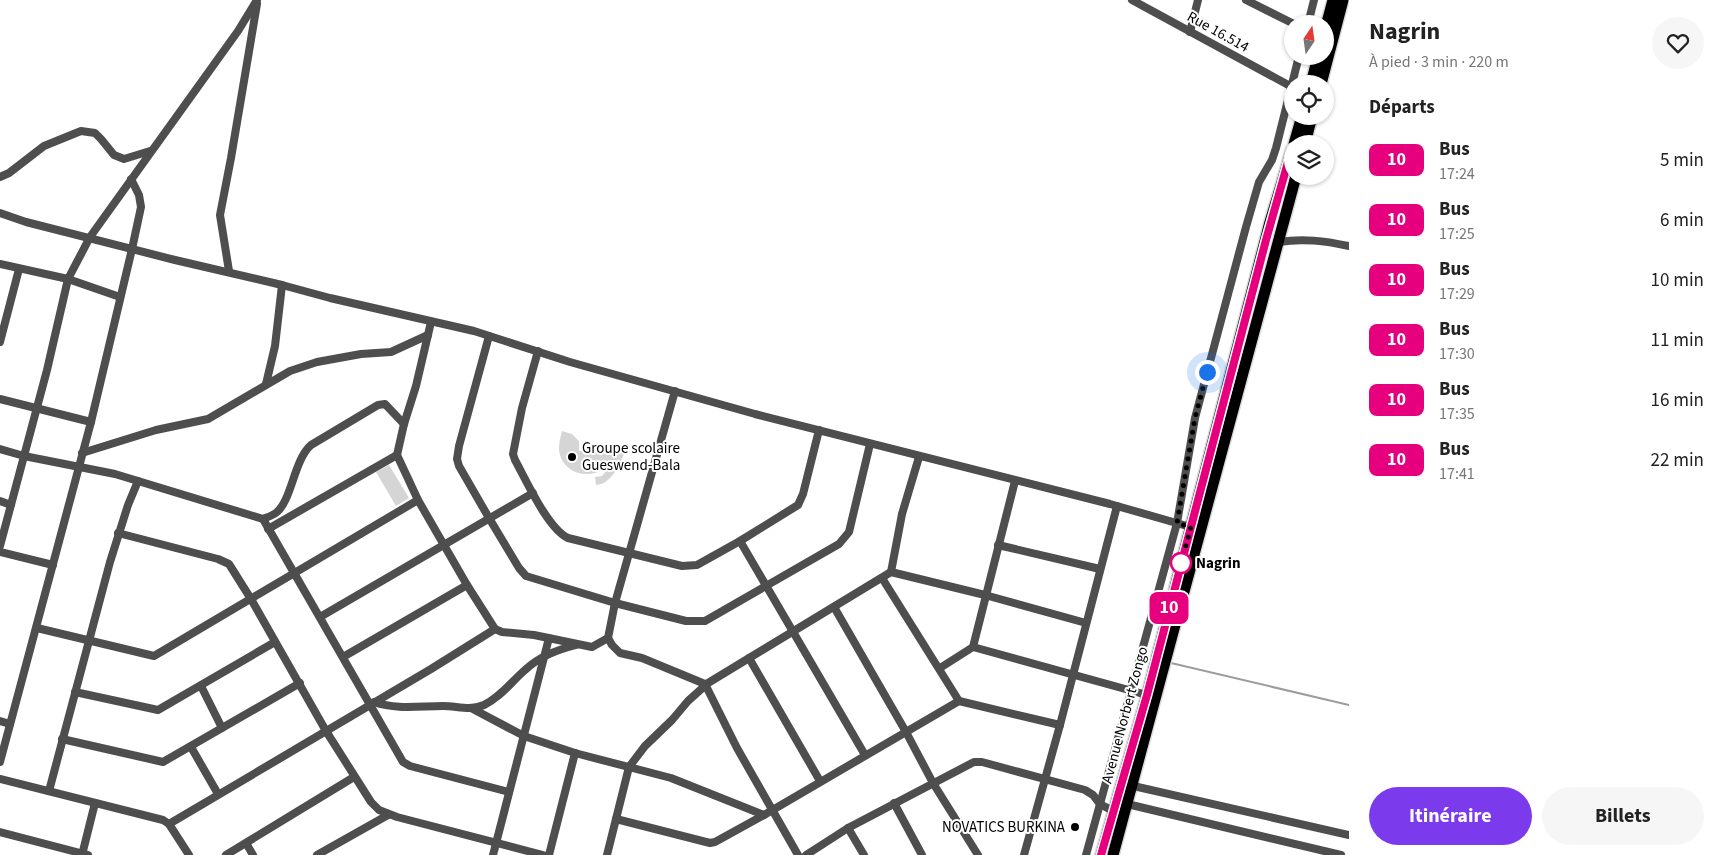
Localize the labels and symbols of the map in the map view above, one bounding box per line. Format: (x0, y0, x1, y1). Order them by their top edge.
street label: Rue 16.514 (1183, 6, 1253, 58)
north arrow (1284, 15, 1334, 65)
your location (1195, 360, 1220, 385)
place label: Groupe scolaire Gueswend-Bala (582, 438, 680, 476)
marker: Groupe scolaire Gueswend-Bala (566, 451, 578, 463)
marker: Nagrin (1170, 552, 1192, 574)
place label: Nagrin (1196, 553, 1241, 574)
line badge: 10 (1146, 592, 1192, 624)
street label: Avenue Norbert Zongo (1097, 644, 1153, 786)
place label: NOVATICS BURKINA (942, 817, 1066, 838)
marker: NOVATICS BURKINA (1069, 821, 1081, 833)

